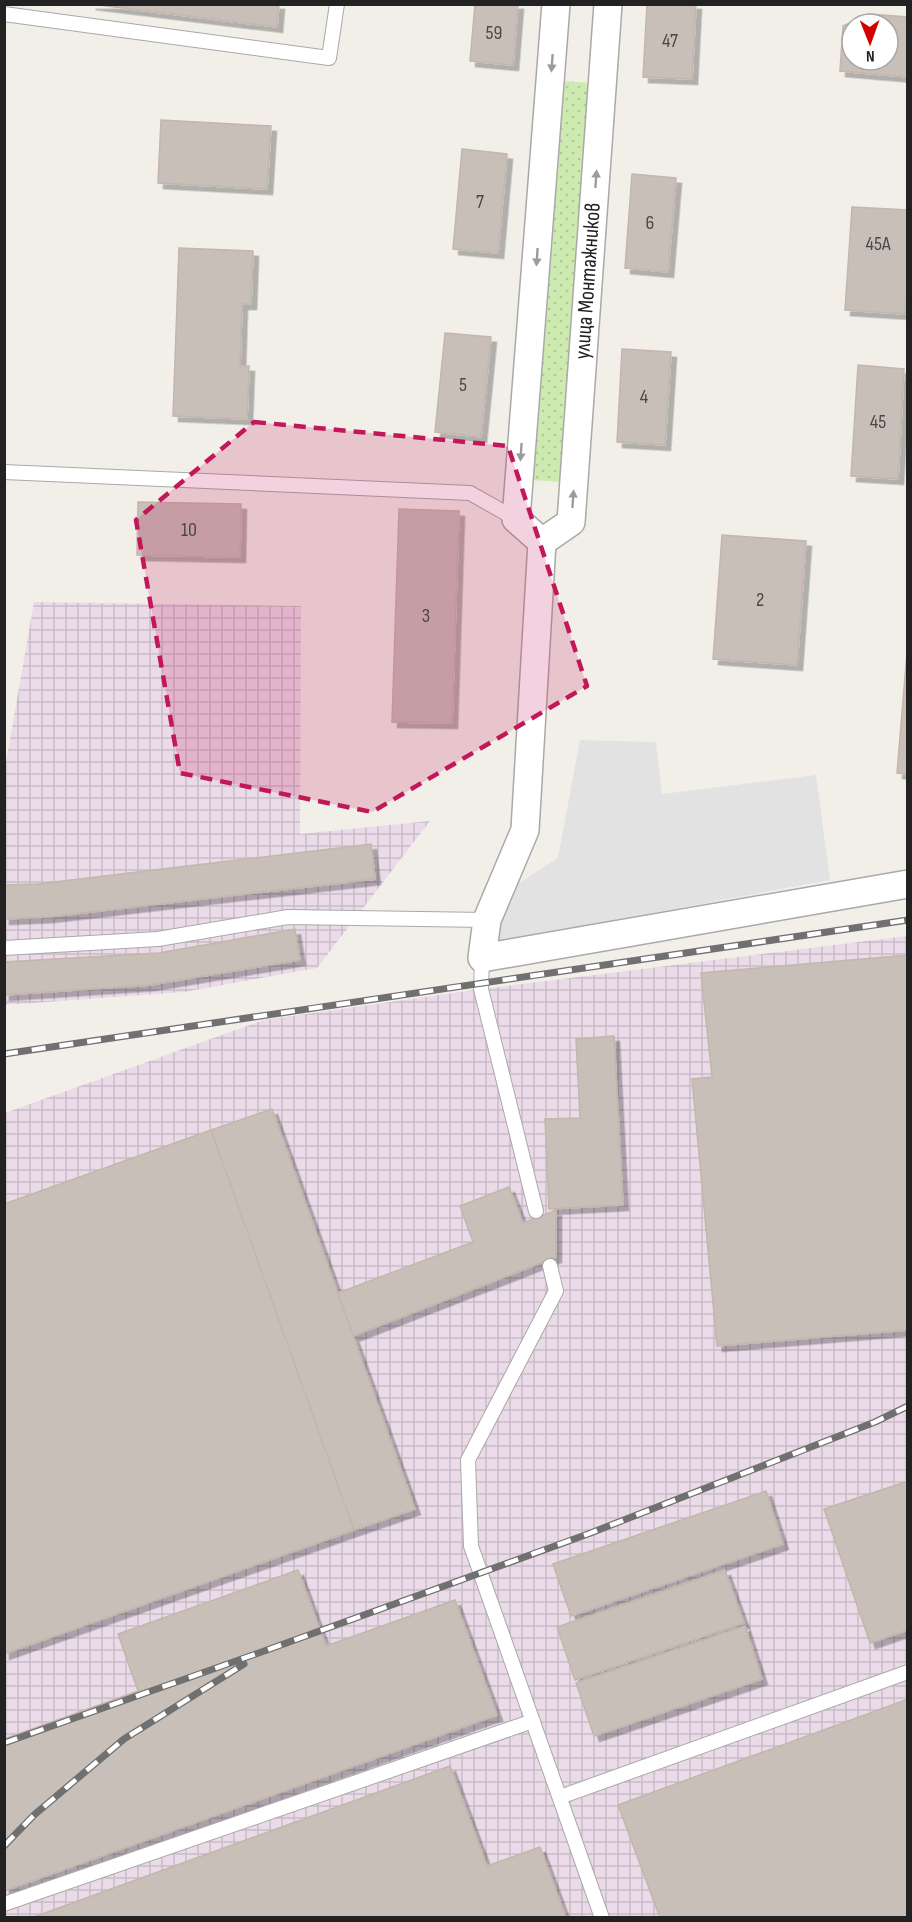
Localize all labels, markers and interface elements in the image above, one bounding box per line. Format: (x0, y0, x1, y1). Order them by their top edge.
north arrow (840, 12, 900, 72)
house number: 59 (486, 21, 502, 45)
house number: 47 (662, 29, 678, 53)
text: N (866, 46, 875, 65)
one-way arrow (547, 53, 557, 72)
one-way arrow (591, 169, 600, 188)
house number: 7 (476, 190, 484, 214)
street label: улица Монтажников (569, 202, 607, 360)
house number: 6 (646, 211, 654, 235)
house number: 45А (866, 232, 891, 256)
one-way arrow (532, 248, 542, 267)
house number: 5 (459, 373, 467, 397)
house number: 4 (640, 385, 648, 409)
house number: 45 (870, 410, 886, 434)
one-way arrow (517, 442, 526, 461)
one-way arrow (568, 489, 577, 508)
house number: 10 (181, 518, 197, 542)
house number: 2 (756, 588, 764, 612)
house number: 3 (422, 604, 430, 628)

